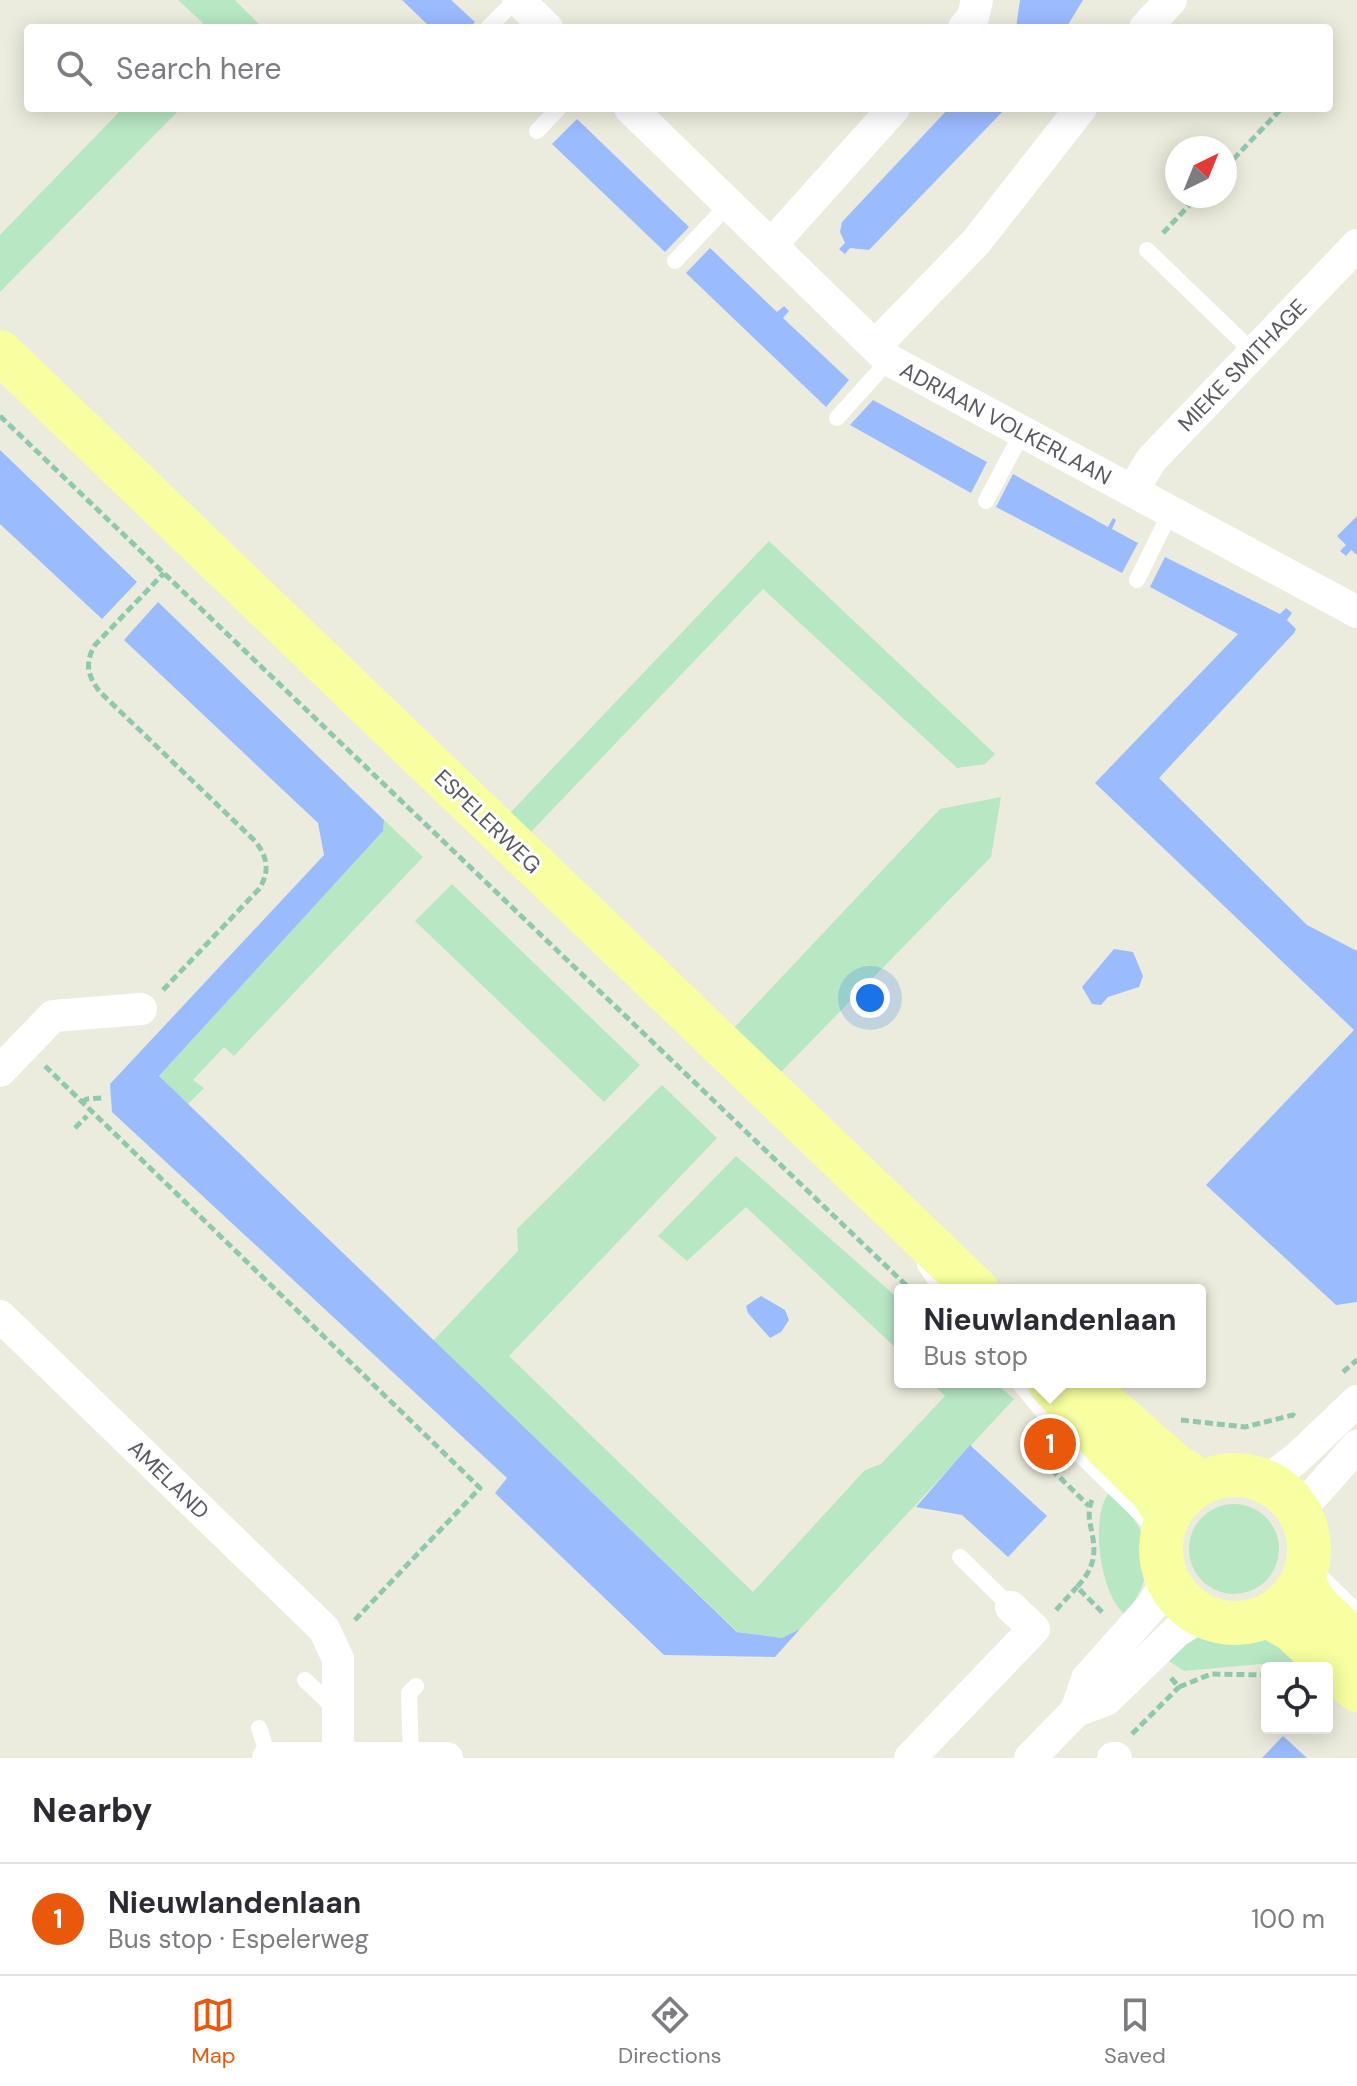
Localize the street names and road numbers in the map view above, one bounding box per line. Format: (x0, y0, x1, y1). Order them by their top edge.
street label: MIEKE SMITHAGE (1172, 293, 1313, 438)
street label: ADRIAAN VOLKERLAAN (895, 355, 1116, 491)
street label: ESPELERWEG (428, 763, 547, 880)
street label: AMELAND (122, 1433, 215, 1525)

